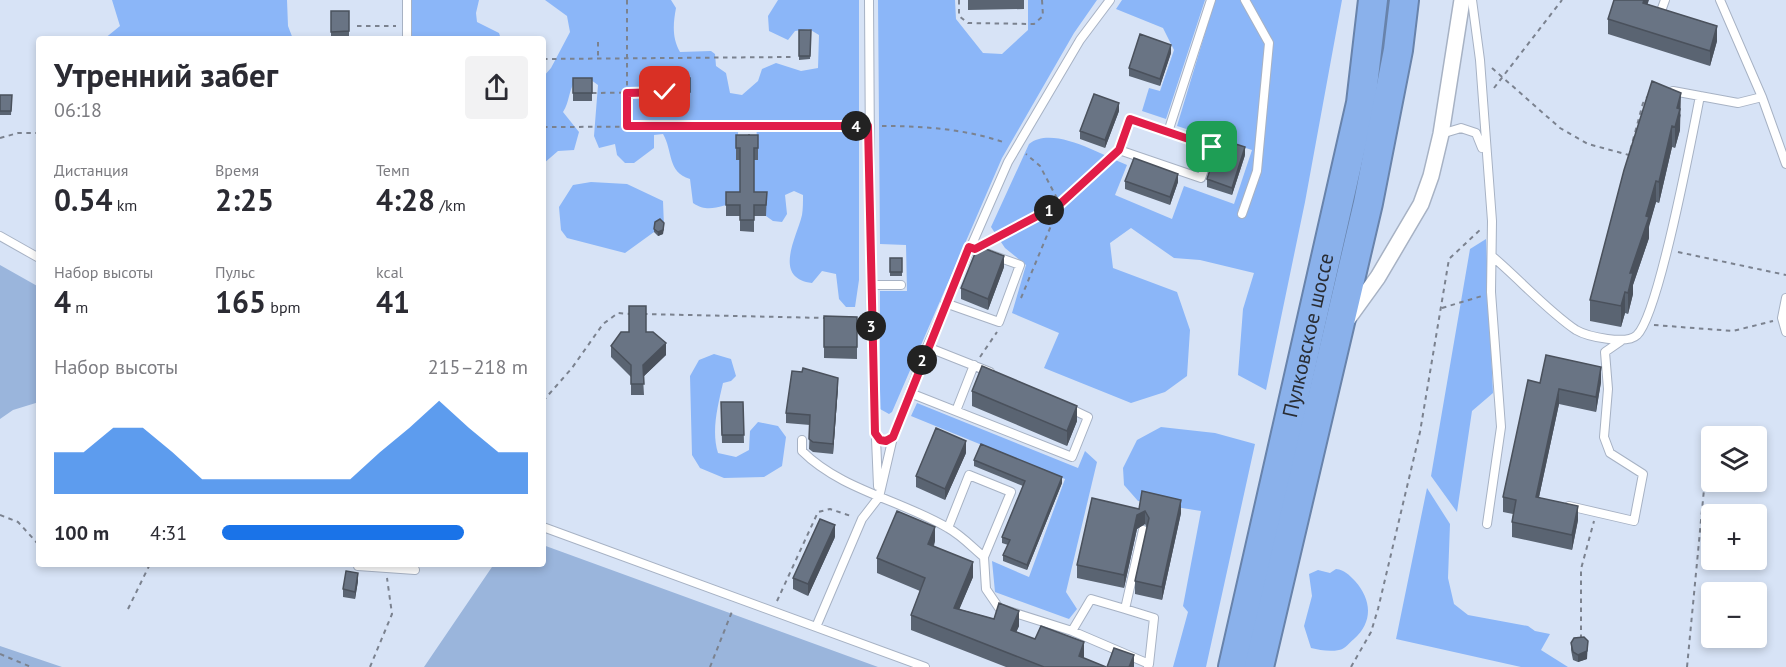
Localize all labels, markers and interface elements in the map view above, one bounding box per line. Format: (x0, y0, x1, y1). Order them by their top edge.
text: Утренний забег (54, 53, 278, 96)
button: share (465, 56, 528, 119)
pin (639, 66, 690, 117)
icon: check (648, 75, 681, 108)
text: 06:18 (54, 97, 102, 123)
pin: 4 (841, 111, 871, 141)
text: 4 (851, 116, 861, 136)
pin (1186, 121, 1237, 172)
icon: arrive (1195, 130, 1228, 163)
text: Дистанция (54, 160, 128, 180)
text: Время (215, 160, 259, 180)
text: Темп (376, 160, 410, 180)
text: 0.54 (54, 180, 112, 219)
text: 2:25 (215, 180, 274, 219)
text: 4:28 (376, 180, 435, 219)
text: km (112, 195, 137, 215)
text: /km (435, 195, 466, 215)
pin: 1 (1034, 195, 1064, 225)
text: 1 (1044, 200, 1054, 220)
street label: Пулковское шоссе (1276, 251, 1339, 420)
text: Набор высоты (54, 262, 153, 282)
text: Пульс (215, 262, 255, 282)
text: kcal (376, 262, 403, 282)
text: 4 (54, 282, 71, 321)
text: 165 (215, 282, 266, 321)
text: 41 (376, 282, 410, 321)
text: m (71, 297, 88, 317)
text: bpm (266, 297, 301, 317)
pin: 3 (856, 311, 886, 341)
text: 3 (866, 316, 876, 336)
pin: 2 (907, 345, 937, 375)
text: 2 (917, 350, 927, 370)
text: Набор высоты (54, 354, 178, 380)
text: 215–218 m (428, 354, 528, 380)
map controls (1701, 426, 1767, 648)
button: layers (1701, 426, 1767, 492)
button: + (1701, 504, 1767, 570)
text: 100 m (54, 520, 109, 546)
text: 4:31 (150, 520, 187, 546)
button: − (1701, 582, 1767, 648)

